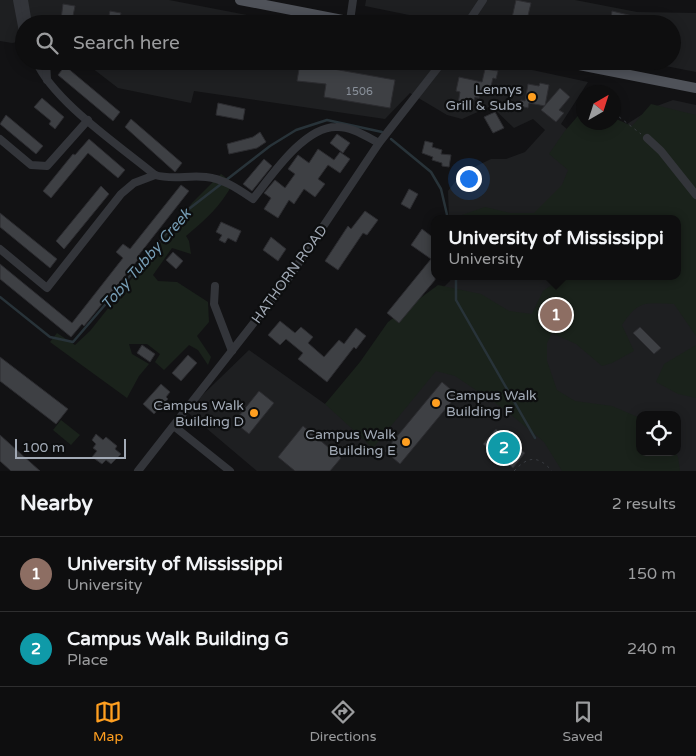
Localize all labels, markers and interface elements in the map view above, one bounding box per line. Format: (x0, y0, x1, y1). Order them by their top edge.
search box (15, 15, 681, 70)
icon: search (33, 29, 61, 57)
text: Search here (73, 32, 180, 54)
place label: Lennys Grill & Subs (445, 81, 522, 114)
house number: 1506 (345, 85, 373, 98)
north arrow (576, 85, 621, 130)
marker: Lennys Grill & Subs (526, 91, 538, 103)
your location (456, 166, 482, 192)
water label: Toby Tubby Creek (97, 204, 196, 313)
popup (431, 215, 681, 280)
street label: HATHORN ROAD (248, 222, 331, 327)
text: University of Mississippi (448, 227, 664, 249)
text: University (448, 249, 524, 269)
pin: 1 (540, 296, 572, 334)
place label: Campus Walk Building F (446, 387, 537, 420)
place label: Campus Walk Building D (153, 397, 244, 430)
marker: Campus Walk Building F (430, 397, 442, 409)
marker: Campus Walk Building D (248, 407, 260, 419)
map controls (636, 411, 681, 456)
button: locate (636, 411, 681, 456)
place label: Campus Walk Building E (305, 426, 396, 459)
pin: 2 (488, 429, 520, 467)
scale bar (15, 436, 126, 459)
marker: Campus Walk Building E (400, 436, 412, 448)
text: 100 m (22, 439, 65, 456)
text: Nearby (20, 491, 93, 516)
text: 2 results (612, 494, 676, 514)
text: University of Mississippi (67, 553, 283, 575)
text: 1 (31, 564, 41, 584)
text: 150 m (627, 564, 676, 584)
text: University (67, 575, 142, 595)
text: Campus Walk Building G (67, 628, 289, 650)
text: 2 (31, 639, 41, 659)
text: 240 m (627, 639, 676, 659)
text: Place (67, 650, 108, 670)
tab: Map (93, 698, 123, 745)
tab: Directions (309, 698, 376, 745)
tab: Saved (562, 698, 603, 745)

